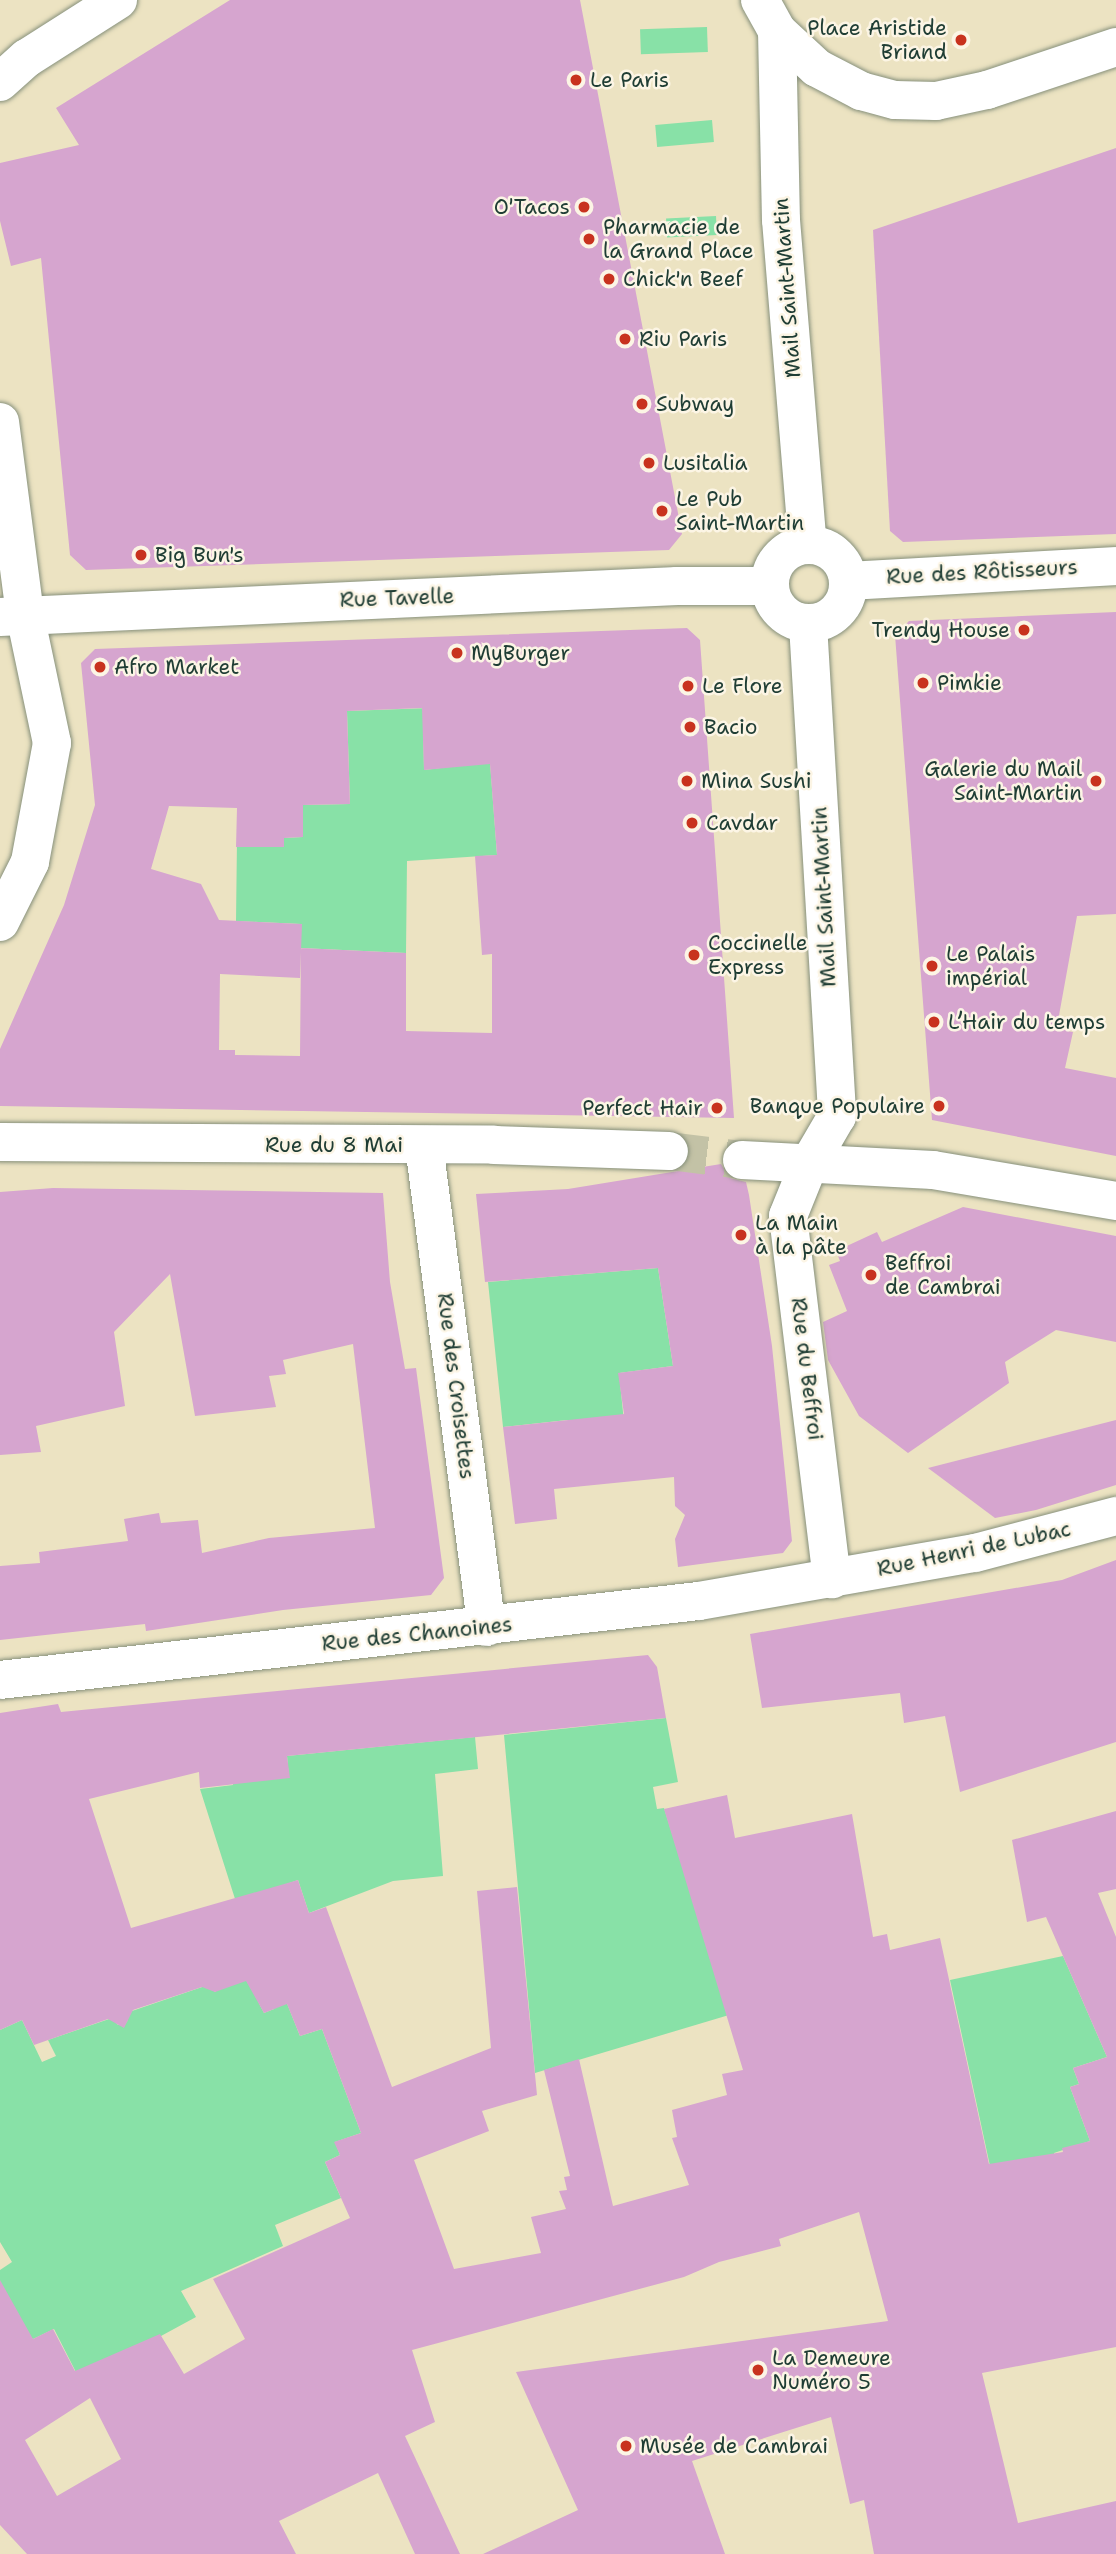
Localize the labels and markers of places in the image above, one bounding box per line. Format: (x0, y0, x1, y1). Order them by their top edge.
place label: Place Aristide Briand (807, 15, 947, 65)
marker: Place Aristide Briand (953, 32, 969, 48)
place label: Le Paris (590, 67, 669, 93)
marker: Le Paris (568, 72, 584, 88)
place label: O'Tacos (494, 194, 570, 220)
marker: O'Tacos (576, 199, 592, 215)
place label: Pharmacie de la Grand Place (603, 214, 754, 264)
marker: Pharmacie de la Grand Place (581, 231, 597, 247)
place label: Chick'n Beef (623, 266, 743, 292)
marker: Chick'n Beef (601, 271, 617, 287)
place label: Riu Paris (639, 326, 727, 352)
marker: Riu Paris (617, 331, 633, 347)
place label: Subway (656, 391, 734, 417)
marker: Subway (634, 396, 650, 412)
place label: Lusitalia (663, 450, 748, 476)
marker: Lusitalia (641, 455, 657, 471)
place label: Le Pub Saint-Martin (676, 486, 804, 536)
marker: Le Pub Saint-Martin (654, 503, 670, 519)
place label: Big Bun's (155, 542, 244, 568)
marker: Big Bun's (133, 547, 149, 563)
place label: Trendy House (872, 617, 1010, 643)
marker: Trendy House (1016, 622, 1032, 638)
place label: MyBurger (471, 640, 570, 666)
marker: MyBurger (449, 645, 465, 661)
place label: Afro Market (114, 654, 239, 680)
marker: Afro Market (92, 659, 108, 675)
place label: Pimkie (937, 670, 1002, 696)
place label: Le Flore (702, 673, 783, 699)
marker: Pimkie (915, 675, 931, 691)
marker: Le Flore (680, 678, 696, 694)
place label: Bacio (704, 714, 757, 740)
marker: Bacio (682, 719, 698, 735)
place label: Galerie du Mail Saint-Martin (924, 756, 1082, 806)
place label: Mina Sushi (701, 768, 812, 794)
marker: Mina Sushi (679, 773, 695, 789)
marker: Galerie du Mail Saint-Martin (1088, 773, 1104, 789)
place label: Cavdar (706, 810, 778, 836)
marker: Cavdar (684, 815, 700, 831)
place label: Coccinelle Express (708, 930, 808, 980)
place label: Le Palais impérial (946, 941, 1035, 991)
marker: Coccinelle Express (686, 947, 702, 963)
marker: Le Palais impérial (924, 958, 940, 974)
place label: L’Hair du temps (948, 1009, 1105, 1035)
marker: L’Hair du temps (926, 1014, 942, 1030)
place label: Banque Populaire (750, 1093, 925, 1119)
place label: Perfect Hair (582, 1095, 703, 1121)
marker: Banque Populaire (931, 1098, 947, 1114)
marker: Perfect Hair (709, 1100, 725, 1116)
place label: La Main à la pâte (755, 1210, 847, 1260)
marker: La Main à la pâte (733, 1227, 749, 1243)
place label: Beffroi de Cambrai (885, 1250, 1001, 1300)
marker: Beffroi de Cambrai (863, 1267, 879, 1283)
place label: La Demeure Numéro 5 (772, 2345, 891, 2395)
marker: La Demeure Numéro 5 (750, 2362, 766, 2378)
place label: Musée de Cambrai (640, 2433, 828, 2459)
marker: Musée de Cambrai (618, 2438, 634, 2454)

